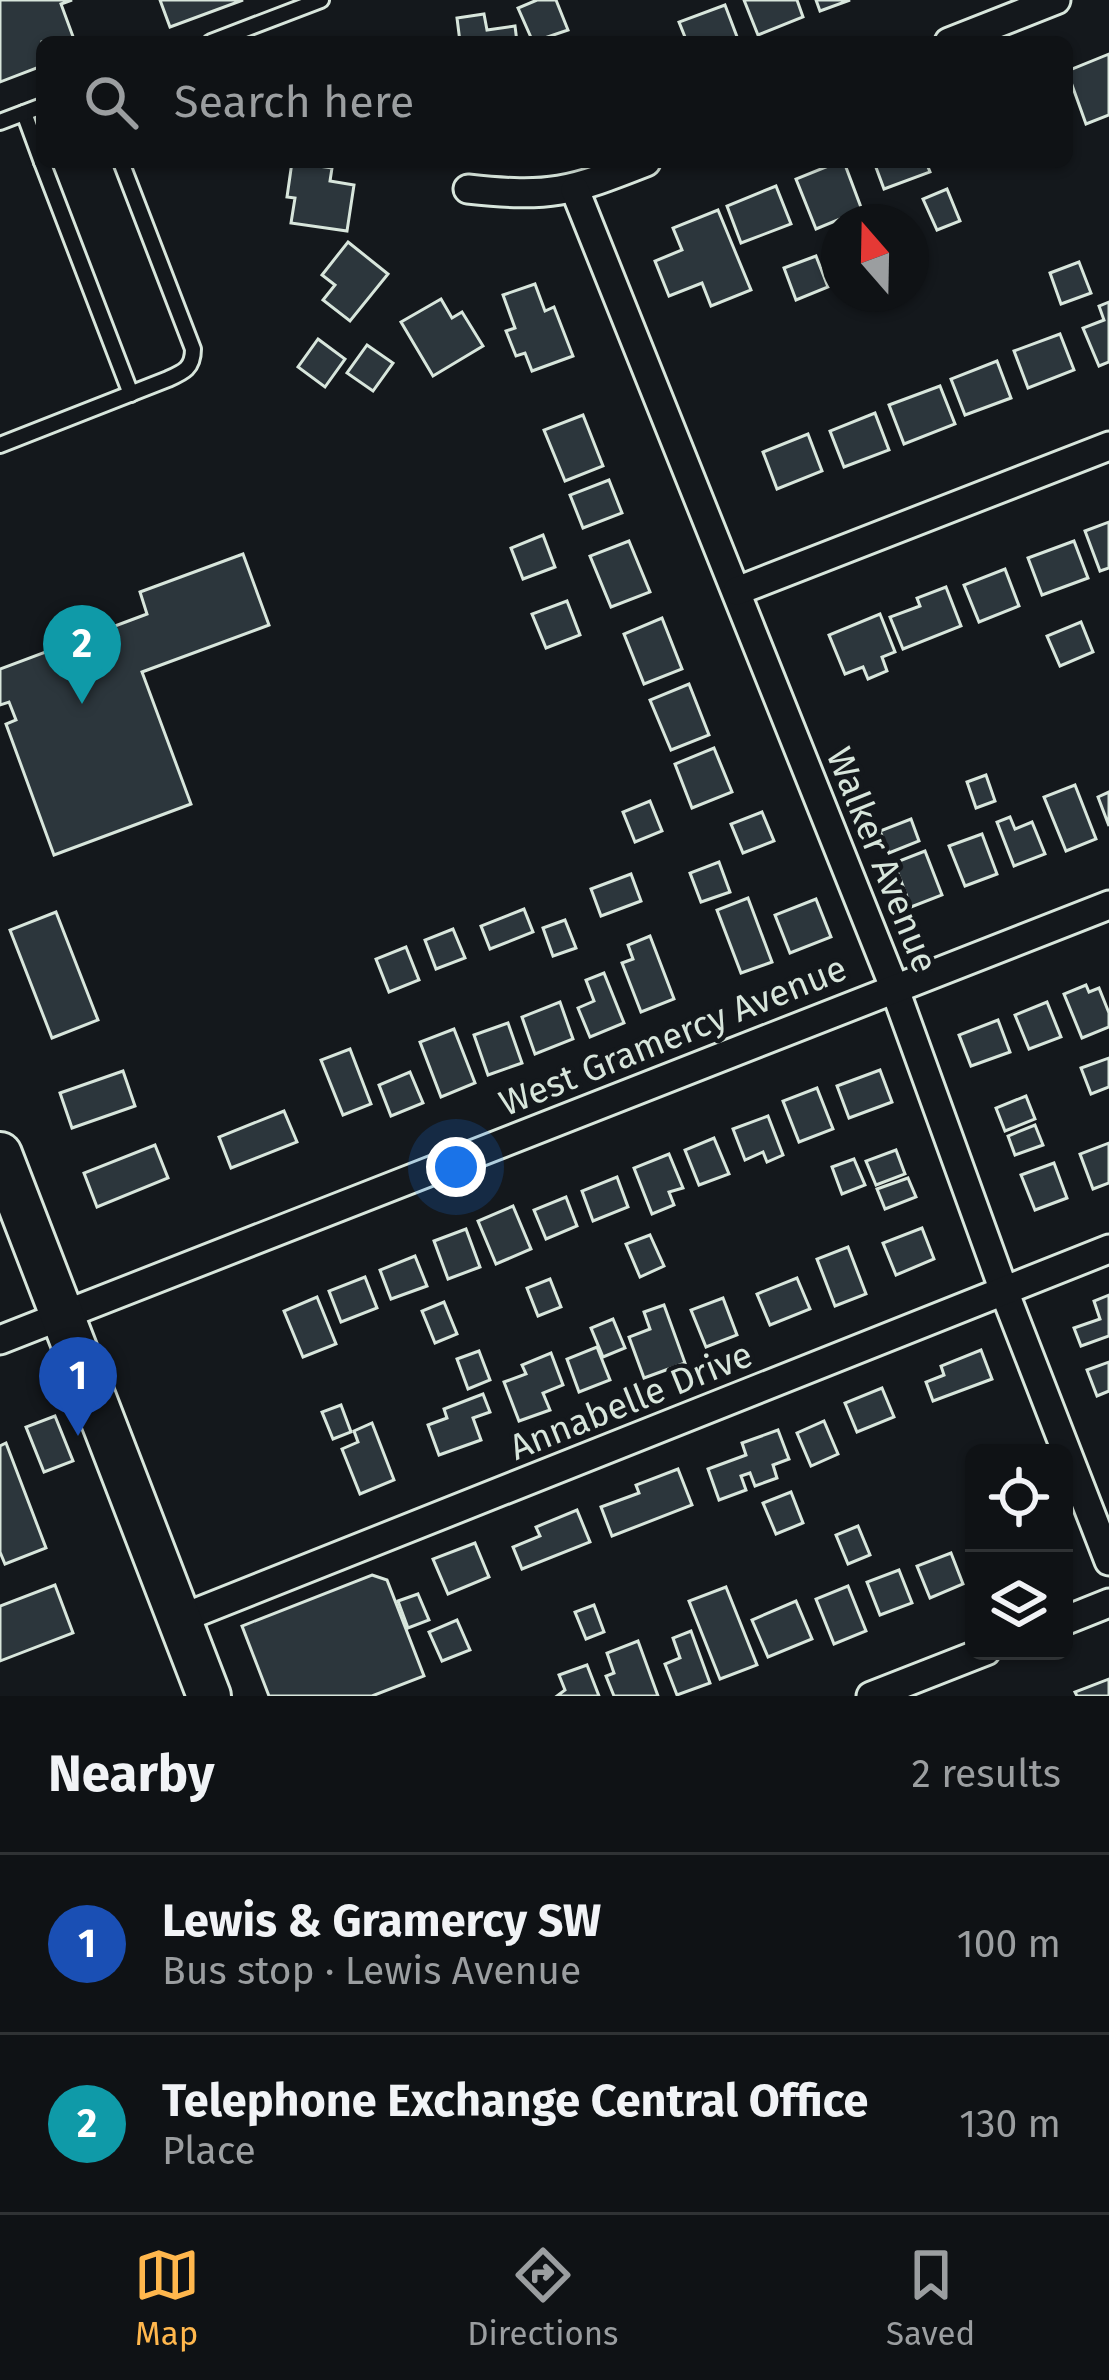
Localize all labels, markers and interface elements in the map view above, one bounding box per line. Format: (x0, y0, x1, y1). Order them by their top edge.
search box (36, 36, 1073, 168)
icon: search (78, 69, 144, 135)
text: Search here (174, 75, 414, 129)
north arrow (821, 204, 929, 312)
pin: 2 (43, 605, 121, 704)
street label: Walker Avenue (817, 741, 947, 979)
street label: West Gramercy Avenue (493, 946, 853, 1126)
your location (426, 1137, 486, 1197)
street label: Annabelle Drive (503, 1332, 759, 1470)
pin: 1 (39, 1337, 117, 1436)
map controls (965, 1444, 1073, 1660)
button: locate (965, 1444, 1073, 1552)
button: layers (965, 1552, 1073, 1660)
text: Nearby (48, 1743, 214, 1805)
text: 2 results (912, 1751, 1061, 1797)
text: Lewis & Gramercy SW (162, 1894, 601, 1948)
text: 1 (78, 1921, 96, 1967)
text: 100 m (957, 1921, 1061, 1967)
text: Bus stop · Lewis Avenue (162, 1948, 581, 1994)
text: Telephone Exchange Central Office (162, 2074, 868, 2128)
text: 2 (77, 2101, 97, 2147)
text: 130 m (959, 2101, 1061, 2147)
text: Place (162, 2128, 256, 2174)
tab: Map (134, 2242, 200, 2354)
tab: Directions (467, 2242, 619, 2354)
tab: Saved (886, 2242, 975, 2354)

